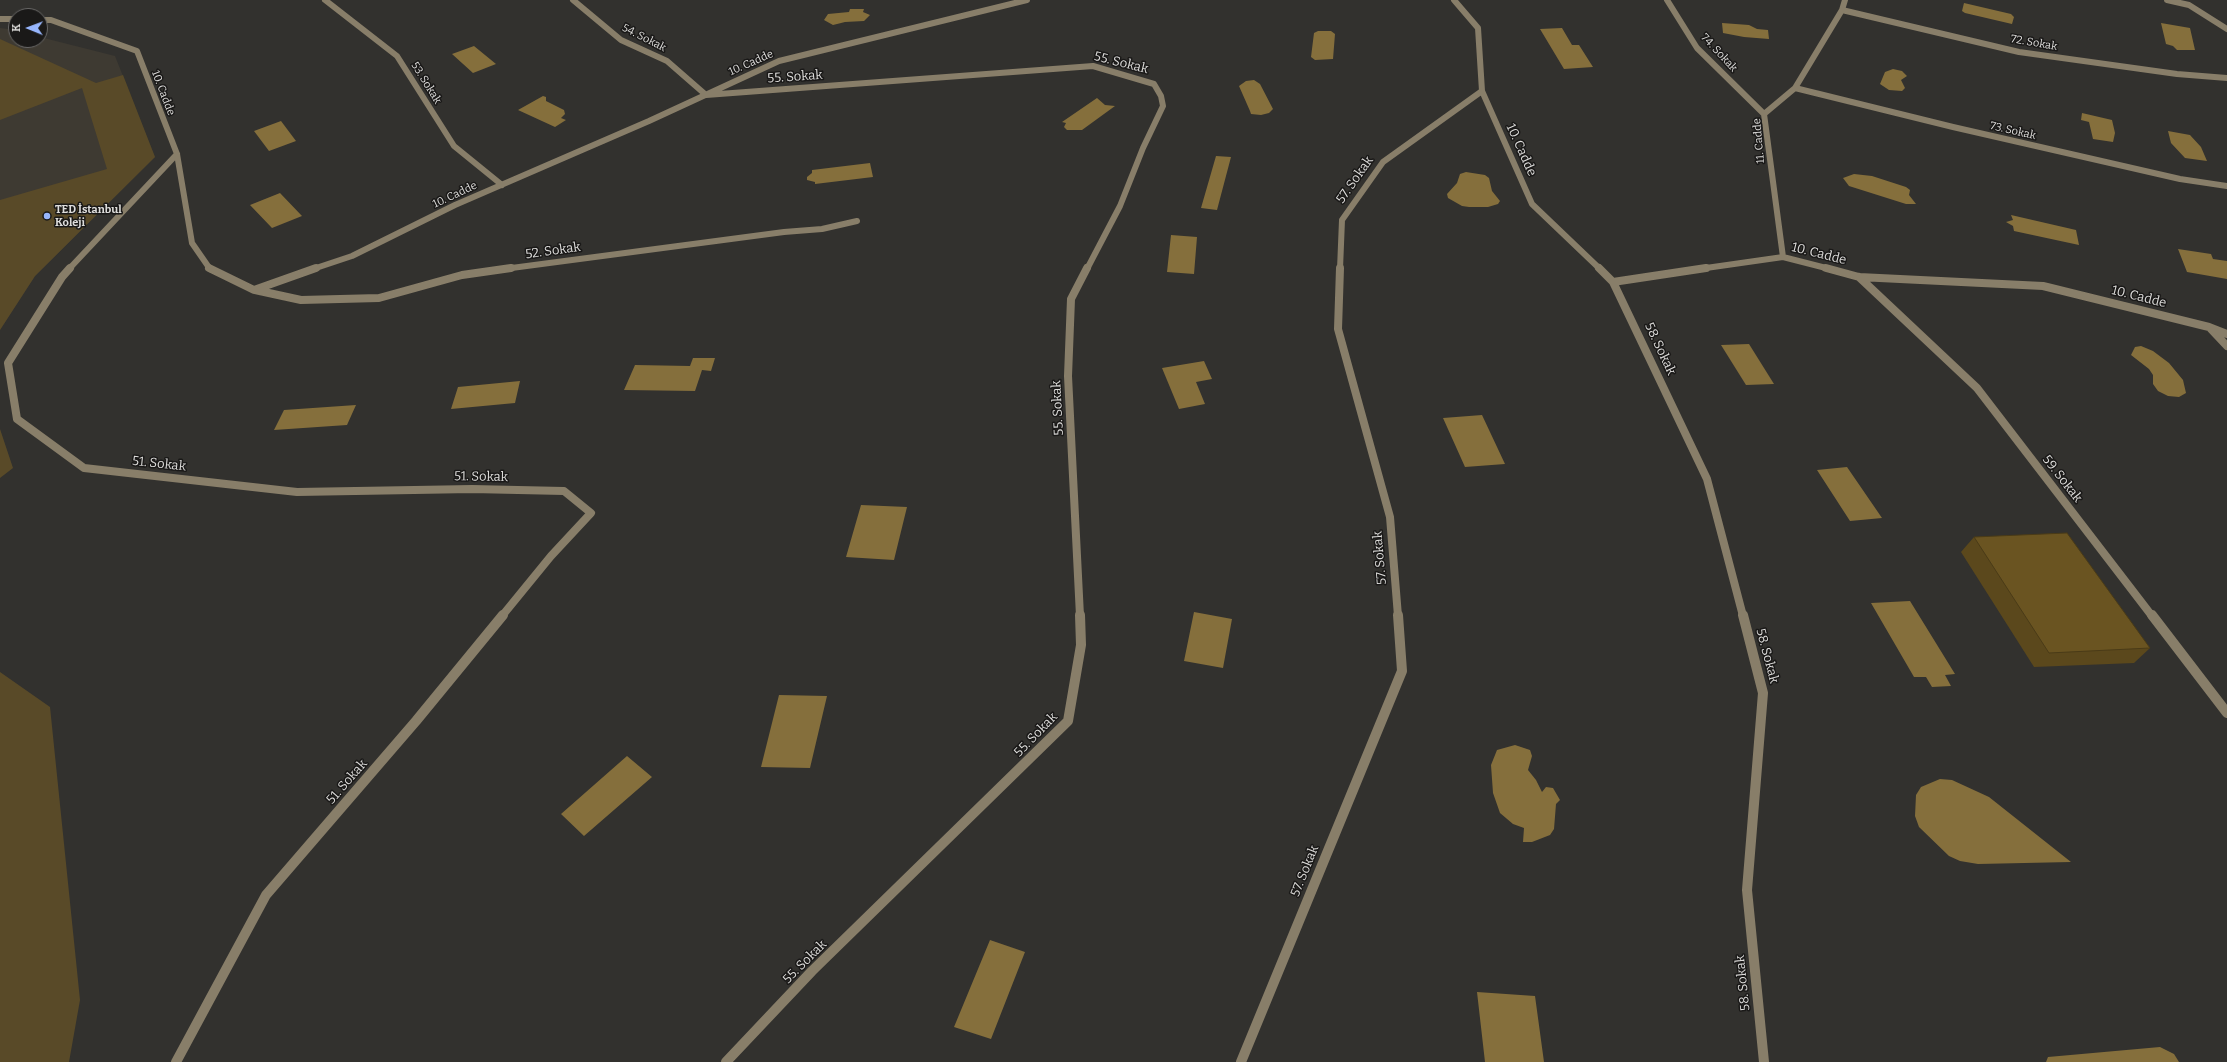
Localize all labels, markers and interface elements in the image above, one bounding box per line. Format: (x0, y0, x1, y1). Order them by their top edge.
north arrow (8, 8, 48, 48)
street label: 54. Sokak (620, 21, 668, 55)
text: K (10, 24, 23, 32)
street label: 74. Sokak (1698, 31, 1740, 75)
street label: 72. Sokak (2010, 32, 2058, 54)
street label: 10. Cadde (727, 47, 775, 79)
street label: 55. Sokak (1092, 49, 1150, 77)
street label: 53. Sokak (408, 60, 444, 106)
street label: 55. Sokak (767, 67, 823, 87)
street label: 10. Cadde (148, 69, 178, 117)
street label: 11. Cadde (1750, 118, 1768, 164)
street label: 73. Sokak (1989, 119, 2037, 143)
street label: 10. Cadde (1502, 121, 1540, 179)
street label: 57. Sokak (1333, 153, 1377, 207)
street label: 10. Cadde (431, 179, 479, 211)
place label: TED İstanbul Koleji (55, 203, 122, 229)
marker: TED İstanbul Koleji (42, 211, 52, 221)
street label: 52. Sokak (524, 239, 582, 263)
street label: 10. Cadde (1790, 240, 1848, 268)
street label: 10. Cadde (2110, 283, 2168, 311)
street label: 58. Sokak (1641, 320, 1679, 378)
street label: 55. Sokak (1049, 380, 1067, 436)
street label: 59. Sokak (2039, 452, 2085, 506)
street label: 51. Sokak (131, 453, 187, 475)
street label: 51. Sokak (454, 469, 508, 485)
street label: 57. Sokak (1370, 530, 1390, 586)
street label: 58. Sokak (1752, 627, 1782, 685)
street label: 55. Sokak (1011, 710, 1061, 760)
street label: 51. Sokak (323, 756, 371, 808)
street label: 57. Sokak (1288, 843, 1322, 899)
street label: 55. Sokak (780, 937, 830, 987)
street label: 58. Sokak (1732, 954, 1754, 1012)

